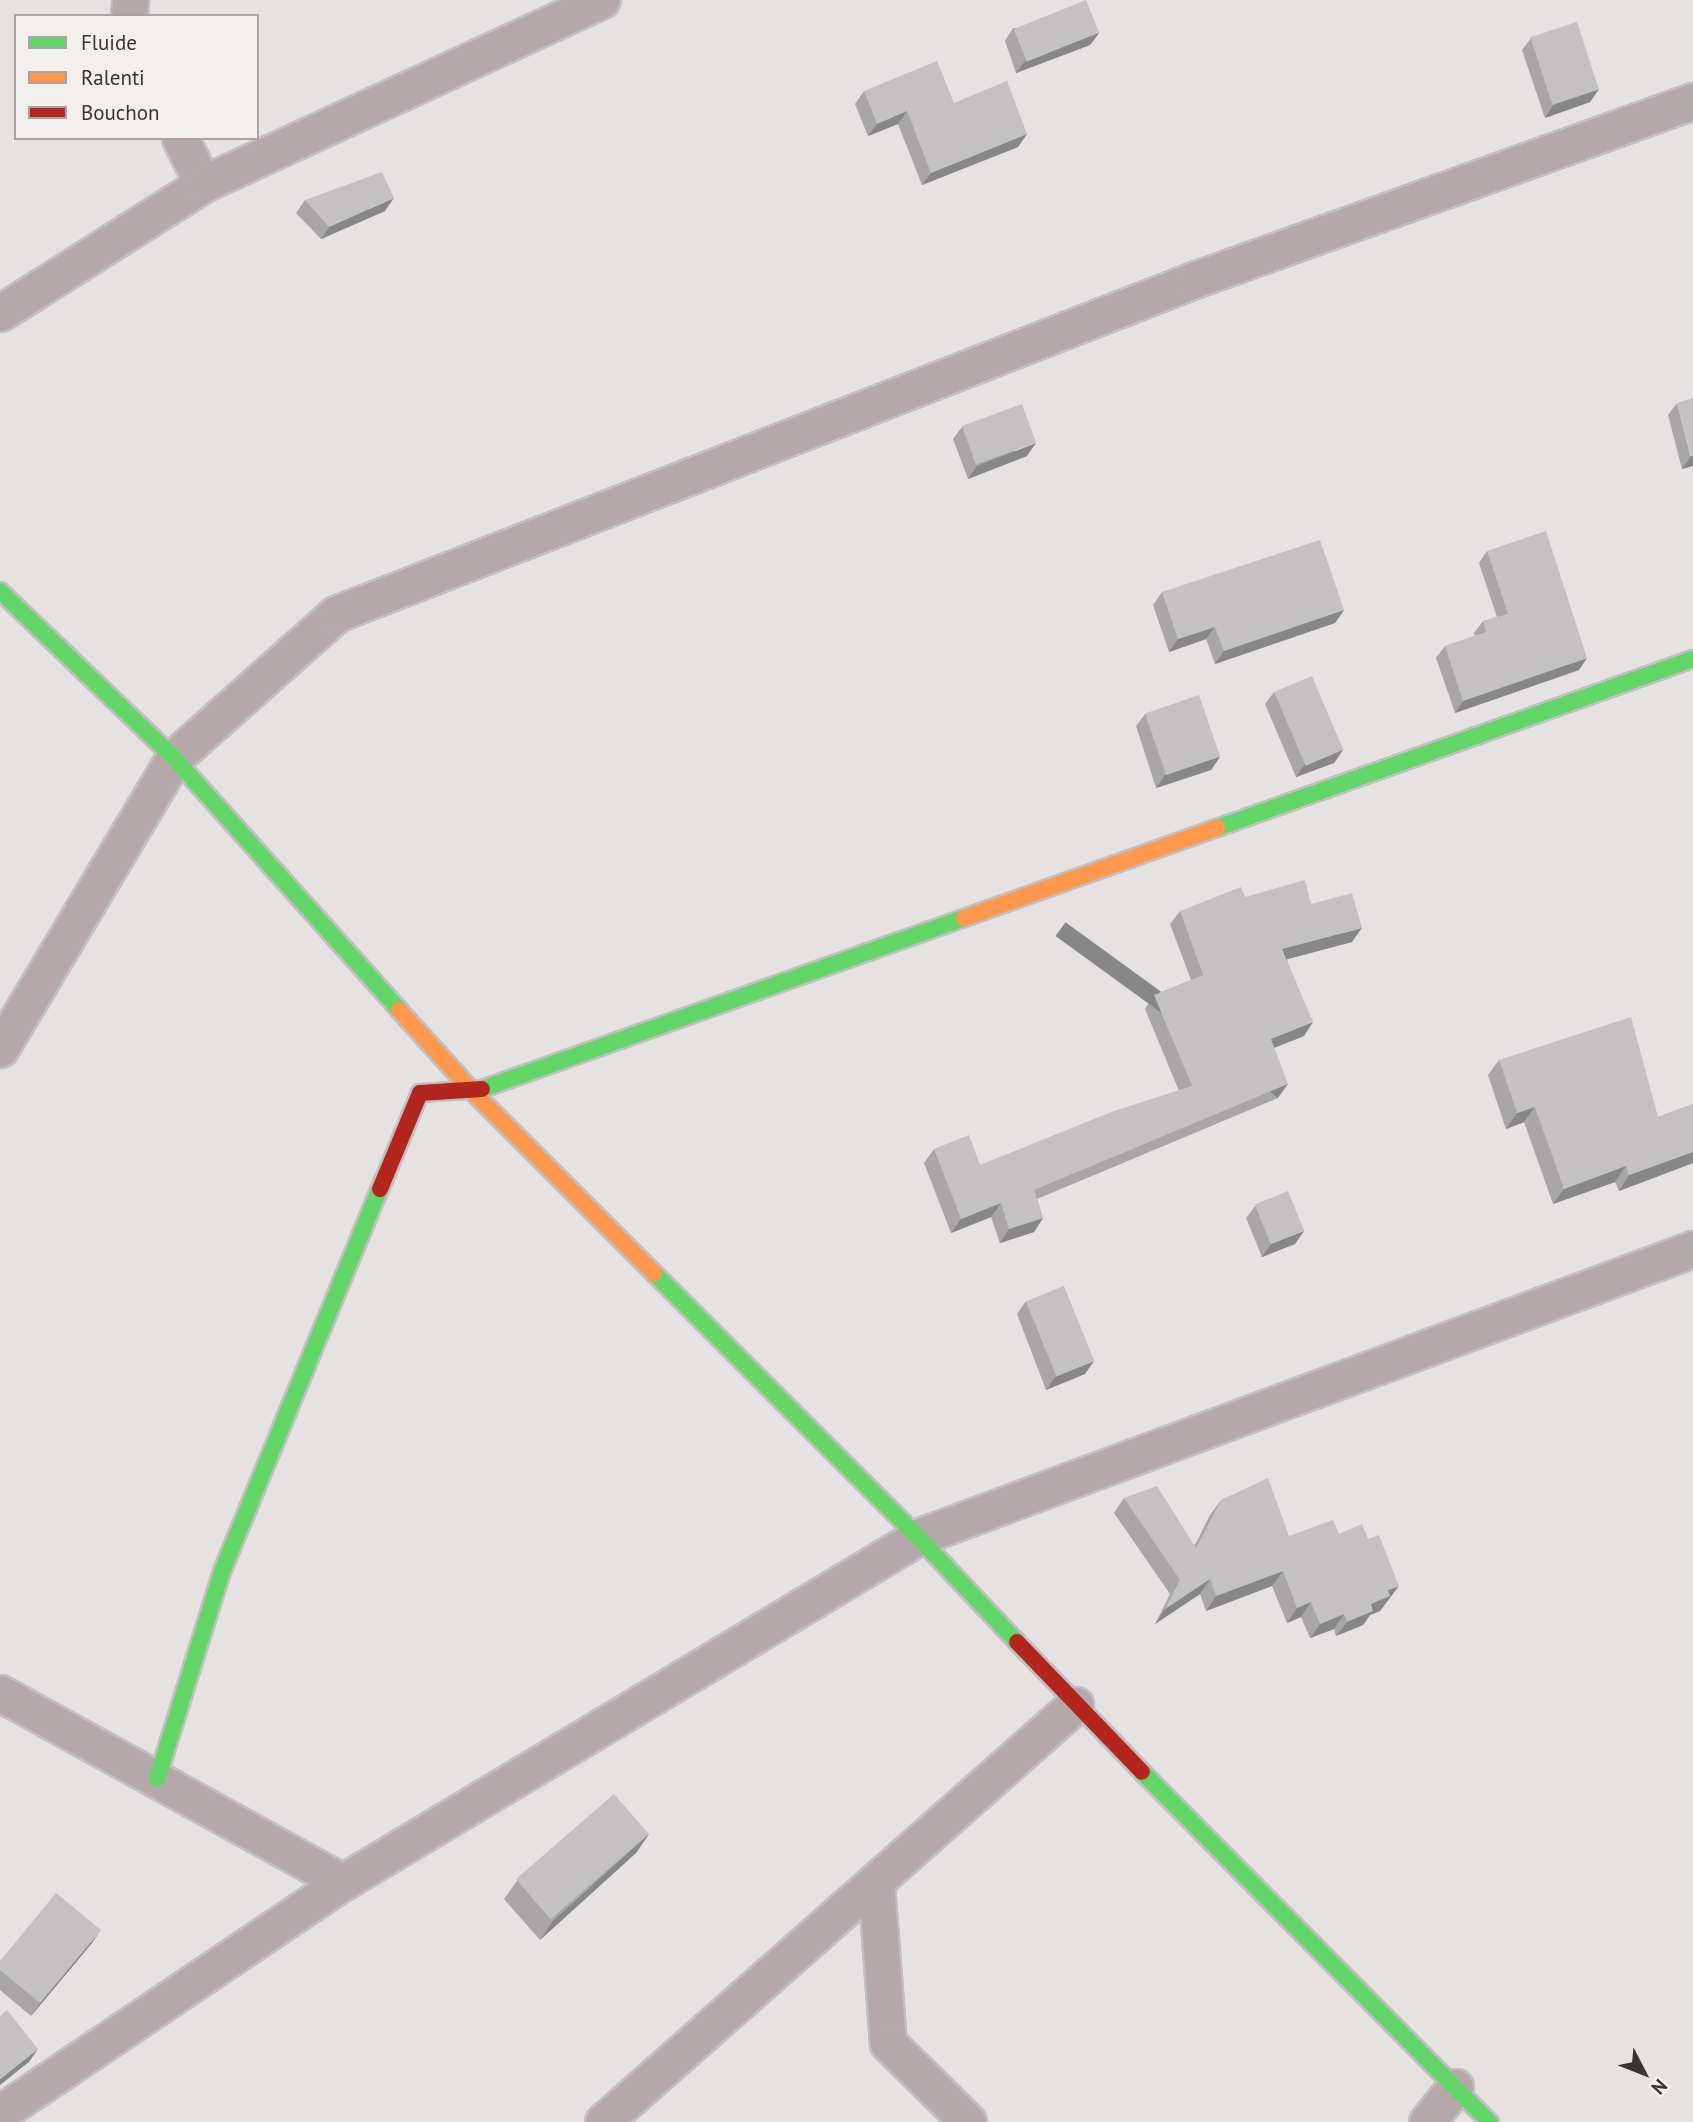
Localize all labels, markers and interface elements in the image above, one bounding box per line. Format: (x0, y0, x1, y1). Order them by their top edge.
legend (14, 14, 259, 140)
text: Fluide (81, 29, 137, 56)
text: Ralenti (81, 64, 145, 91)
text: Bouchon (81, 99, 160, 126)
north arrow (1609, 2038, 1679, 2108)
text: N (1647, 2074, 1673, 2100)

